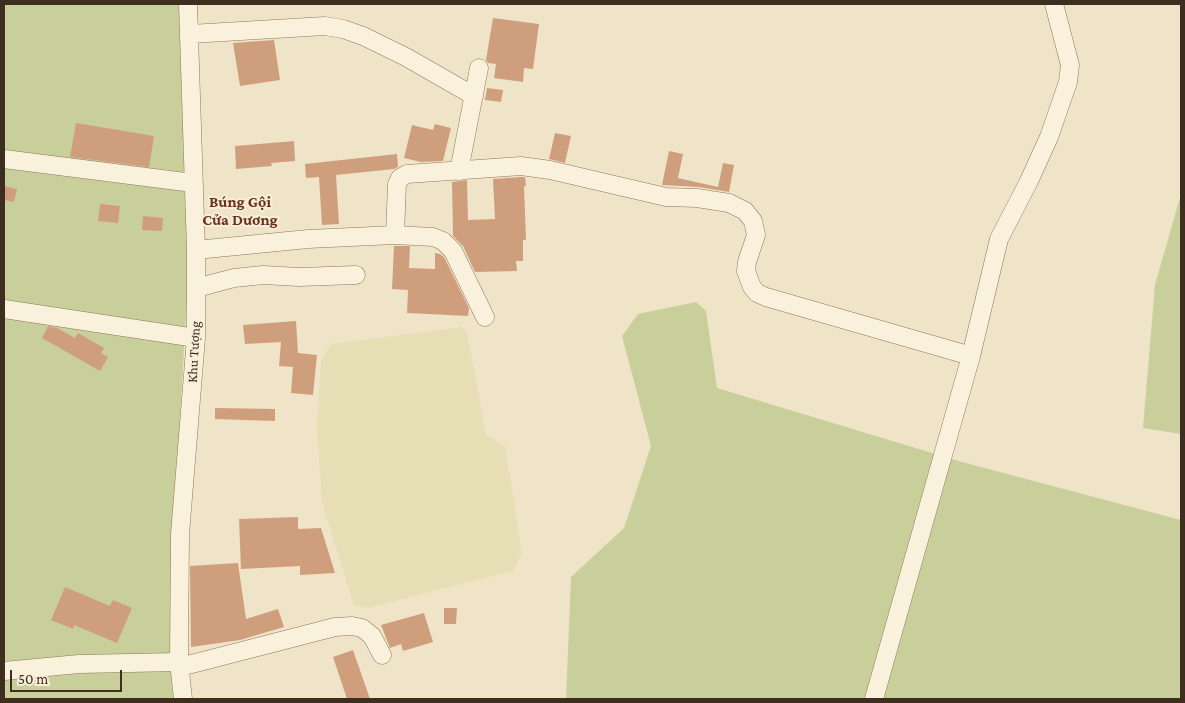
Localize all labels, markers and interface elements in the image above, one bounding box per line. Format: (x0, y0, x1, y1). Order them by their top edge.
district label: Búng Gội Cửa Dương (202, 192, 278, 230)
street label: Khu Tượng (184, 321, 204, 383)
scale bar (12, 660, 125, 692)
text: 50 m (18, 671, 48, 687)

